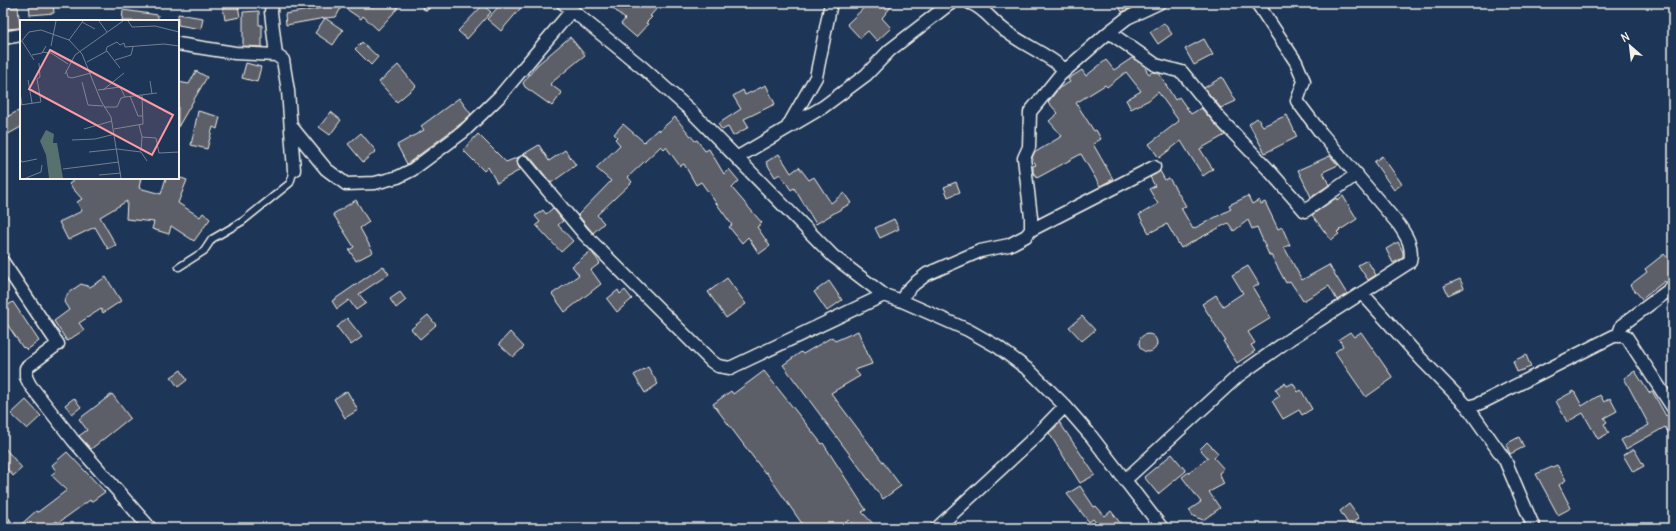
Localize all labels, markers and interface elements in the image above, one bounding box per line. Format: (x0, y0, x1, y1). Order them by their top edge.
inset map (20, 20, 179, 179)
north arrow (1610, 26, 1650, 66)
text: N (1619, 29, 1632, 45)

